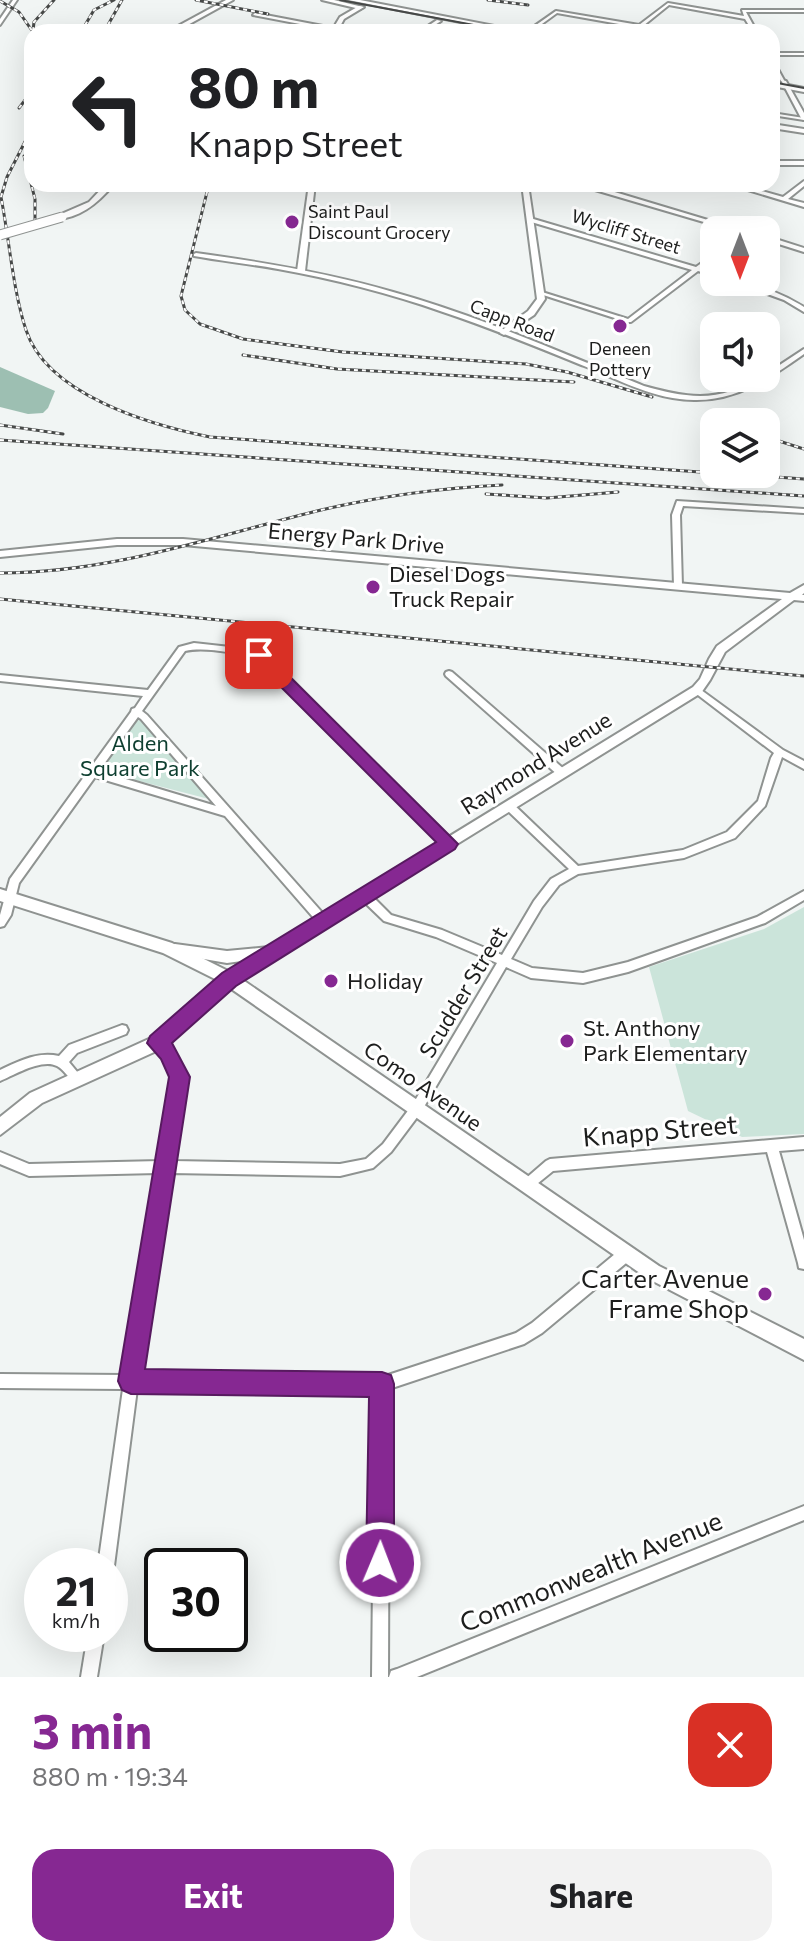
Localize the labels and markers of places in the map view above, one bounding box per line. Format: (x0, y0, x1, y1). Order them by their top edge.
place label: Saint Paul Discount Grocery (308, 200, 451, 243)
marker: Saint Paul Discount Grocery (283, 213, 301, 231)
marker: Deneen Pottery (611, 317, 629, 335)
place label: Deneen Pottery (589, 337, 651, 380)
place label: Diesel Dogs Truck Repair (389, 560, 514, 612)
marker: Diesel Dogs Truck Repair (364, 578, 382, 596)
pin (225, 621, 293, 689)
place label: Holiday (347, 967, 423, 994)
marker: Holiday (322, 972, 340, 990)
place label: St. Anthony Park Elementary (583, 1014, 748, 1066)
marker: St. Anthony Park Elementary (558, 1032, 576, 1050)
place label: Carter Avenue Frame Shop (581, 1262, 749, 1323)
marker: Carter Avenue Frame Shop (756, 1285, 774, 1303)

